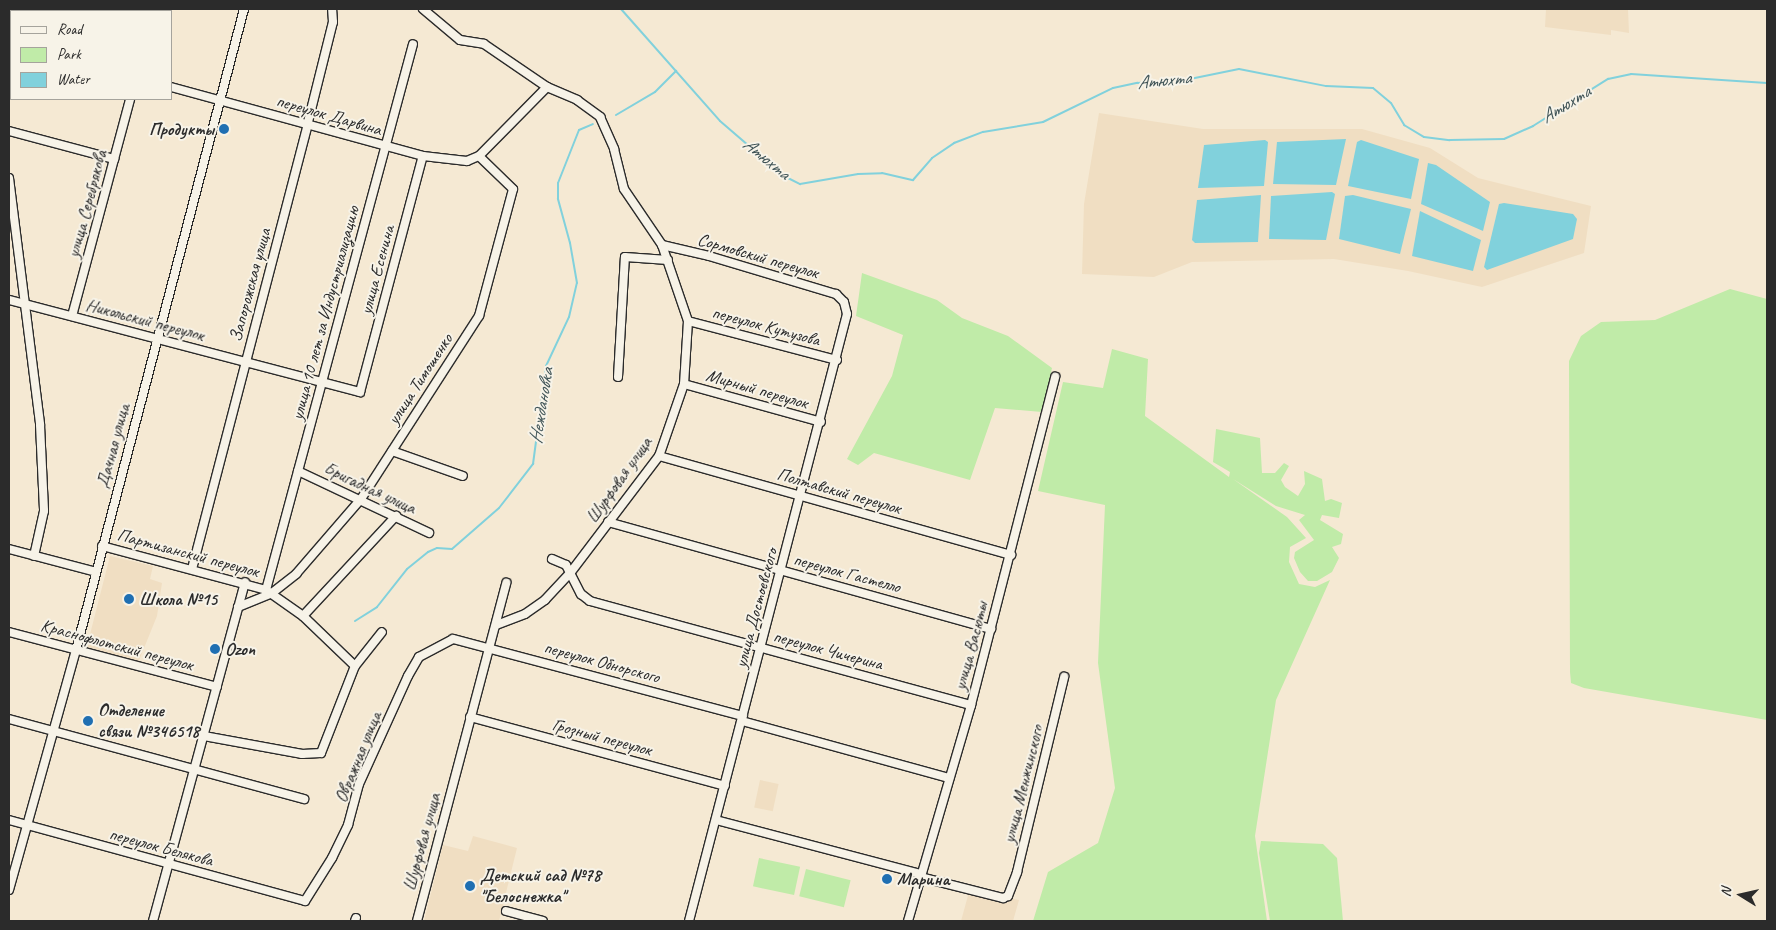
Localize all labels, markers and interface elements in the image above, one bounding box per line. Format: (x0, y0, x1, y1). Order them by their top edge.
legend (10, 10, 172, 100)
text: Road (57, 20, 82, 39)
text: Park (57, 45, 81, 64)
water label: Атюхта (1136, 67, 1192, 95)
text: Water (57, 70, 90, 89)
water label: Атюхта (1537, 81, 1595, 129)
street label: переулок Дарвина (273, 89, 385, 141)
place label: Продукты (149, 118, 214, 140)
marker: Продукты (218, 123, 230, 135)
water label: Атюхта (738, 133, 794, 185)
street label: улица Серебрякова (62, 148, 112, 260)
street label: улица 10 лет за Индустриализацию (286, 204, 364, 422)
street label: улица Есенина (355, 223, 399, 317)
street label: Запорожская улица (224, 225, 276, 345)
street label: Сормовский переулок (695, 228, 821, 284)
street label: Никольский переулок (84, 294, 206, 346)
street label: переулок Кутузова (710, 301, 822, 351)
street label: улица Тимошенко (383, 330, 457, 428)
street label: Мирный переулок (704, 364, 810, 414)
water label: Неждановка (525, 367, 559, 445)
street label: Дачная улица (91, 402, 135, 490)
street label: Шурфовая улица (581, 432, 657, 528)
street label: Бригадная улица (320, 457, 420, 519)
street label: Полтавский переулок (774, 463, 904, 519)
street label: Партизанский переулок (115, 524, 261, 582)
street label: улица Достоевского (730, 545, 782, 671)
street label: переулок Гастелло (792, 549, 902, 597)
place label: Школа №15 (139, 588, 217, 610)
marker: Школа №15 (123, 593, 135, 605)
street label: улица Васюты (949, 599, 993, 693)
street label: Краснофлотский переулок (39, 614, 195, 676)
street label: переулок Чичерина (772, 625, 884, 675)
street label: переулок Обнорского (541, 636, 663, 688)
place label: Ozon (225, 638, 255, 660)
marker: Ozon (209, 643, 221, 655)
place label: Отделение связи №346518 (98, 700, 199, 742)
street label: Овражная улица (330, 708, 386, 806)
street label: Грозный переулок (550, 713, 654, 761)
marker: Отделение связи №346518 (82, 715, 94, 727)
street label: улица Менжинского (998, 723, 1048, 845)
street label: Шурфовая улица (399, 790, 445, 894)
street label: переулок Белякова (106, 823, 216, 871)
place label: Детский сад №78 "Белоснежка" (480, 865, 601, 908)
place label: Марина (897, 868, 949, 890)
north arrow (1716, 870, 1766, 920)
marker: Марина (881, 873, 893, 885)
marker: Детский сад №78 "Белоснежка" (464, 880, 476, 892)
text: N (1717, 887, 1735, 898)

